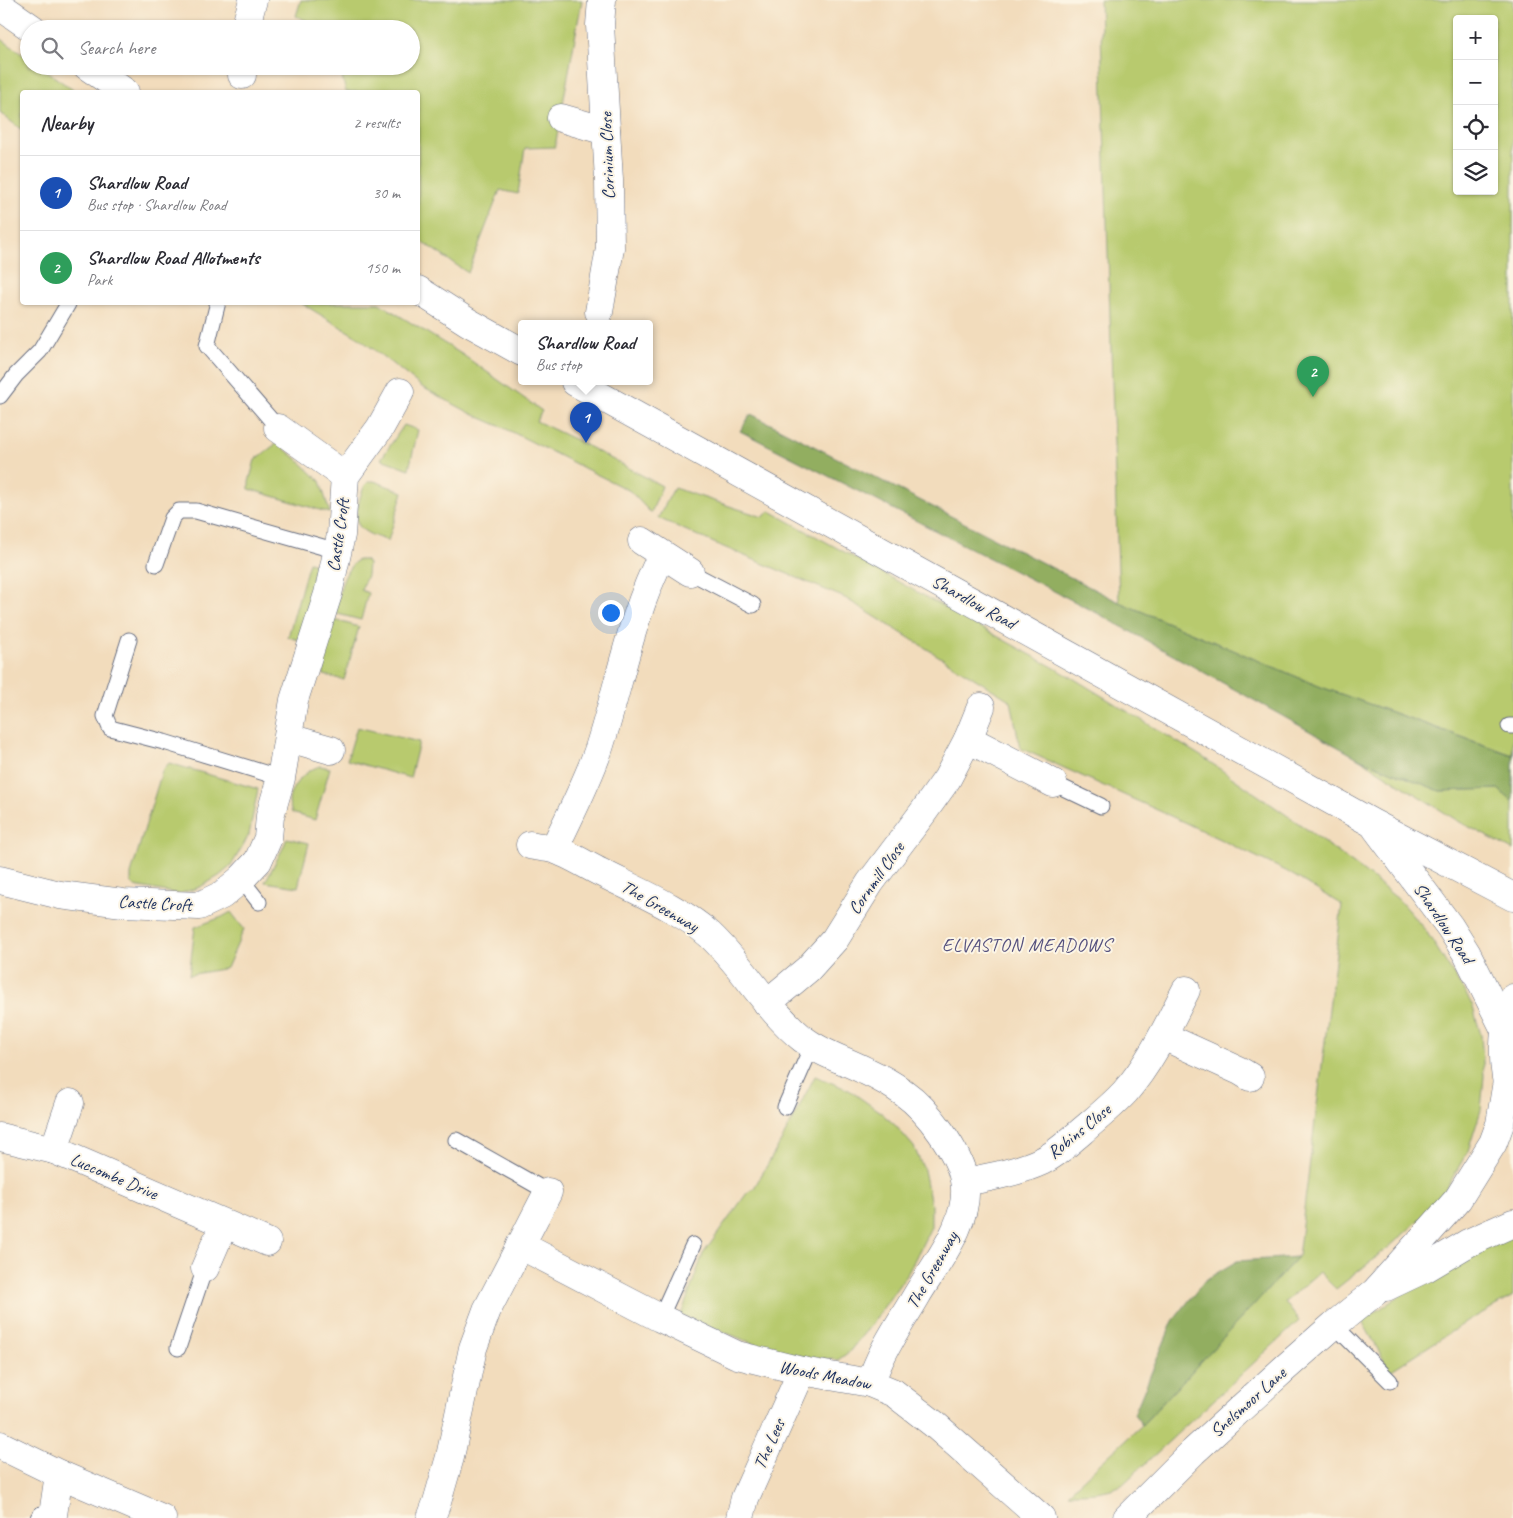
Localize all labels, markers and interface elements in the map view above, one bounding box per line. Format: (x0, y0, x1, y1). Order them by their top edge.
map controls (1453, 15, 1498, 195)
button: + (1453, 15, 1498, 60)
search box (20, 20, 420, 75)
icon: search (38, 34, 66, 62)
text: Search here (78, 36, 155, 60)
button: − (1453, 60, 1498, 105)
button: locate (1453, 105, 1498, 150)
text: Nearby (40, 110, 93, 136)
street label: Corinium Close (594, 111, 620, 200)
text: 2 results (353, 113, 400, 133)
button: layers (1453, 150, 1498, 195)
text: Shardlow Road (87, 171, 187, 195)
text: 1 (52, 183, 60, 203)
text: 30 m (373, 183, 400, 203)
text: Bus stop · Shardlow Road (87, 195, 226, 215)
text: Shardlow Road Allotments (87, 246, 260, 270)
text: 2 (52, 258, 60, 278)
text: 150 m (366, 258, 400, 278)
text: Park (87, 270, 112, 290)
popup (518, 320, 653, 385)
text: Shardlow Road (536, 331, 635, 355)
text: Bus stop (536, 355, 582, 375)
pin: 2 (1297, 356, 1329, 397)
pin: 1 (570, 402, 602, 443)
street label: Castle Croft (322, 496, 354, 573)
street label: Shardlow Road (928, 570, 1022, 636)
your location (598, 600, 624, 626)
street label: Cornmill Close (843, 837, 910, 918)
street label: The Greenway (617, 875, 704, 938)
street label: Shardlow Road (1409, 878, 1481, 970)
street label: Castle Croft (118, 890, 194, 916)
district label: ELVASTON MEADOWS (942, 933, 1115, 957)
street label: Robins Close (1043, 1098, 1116, 1163)
street label: Luccombe Drive (67, 1148, 162, 1205)
street label: The Greenway (901, 1226, 964, 1313)
street label: Woods Meadow (777, 1355, 874, 1395)
street label: Snelsmoor Lane (1205, 1361, 1291, 1442)
street label: The Lees (748, 1414, 791, 1473)

